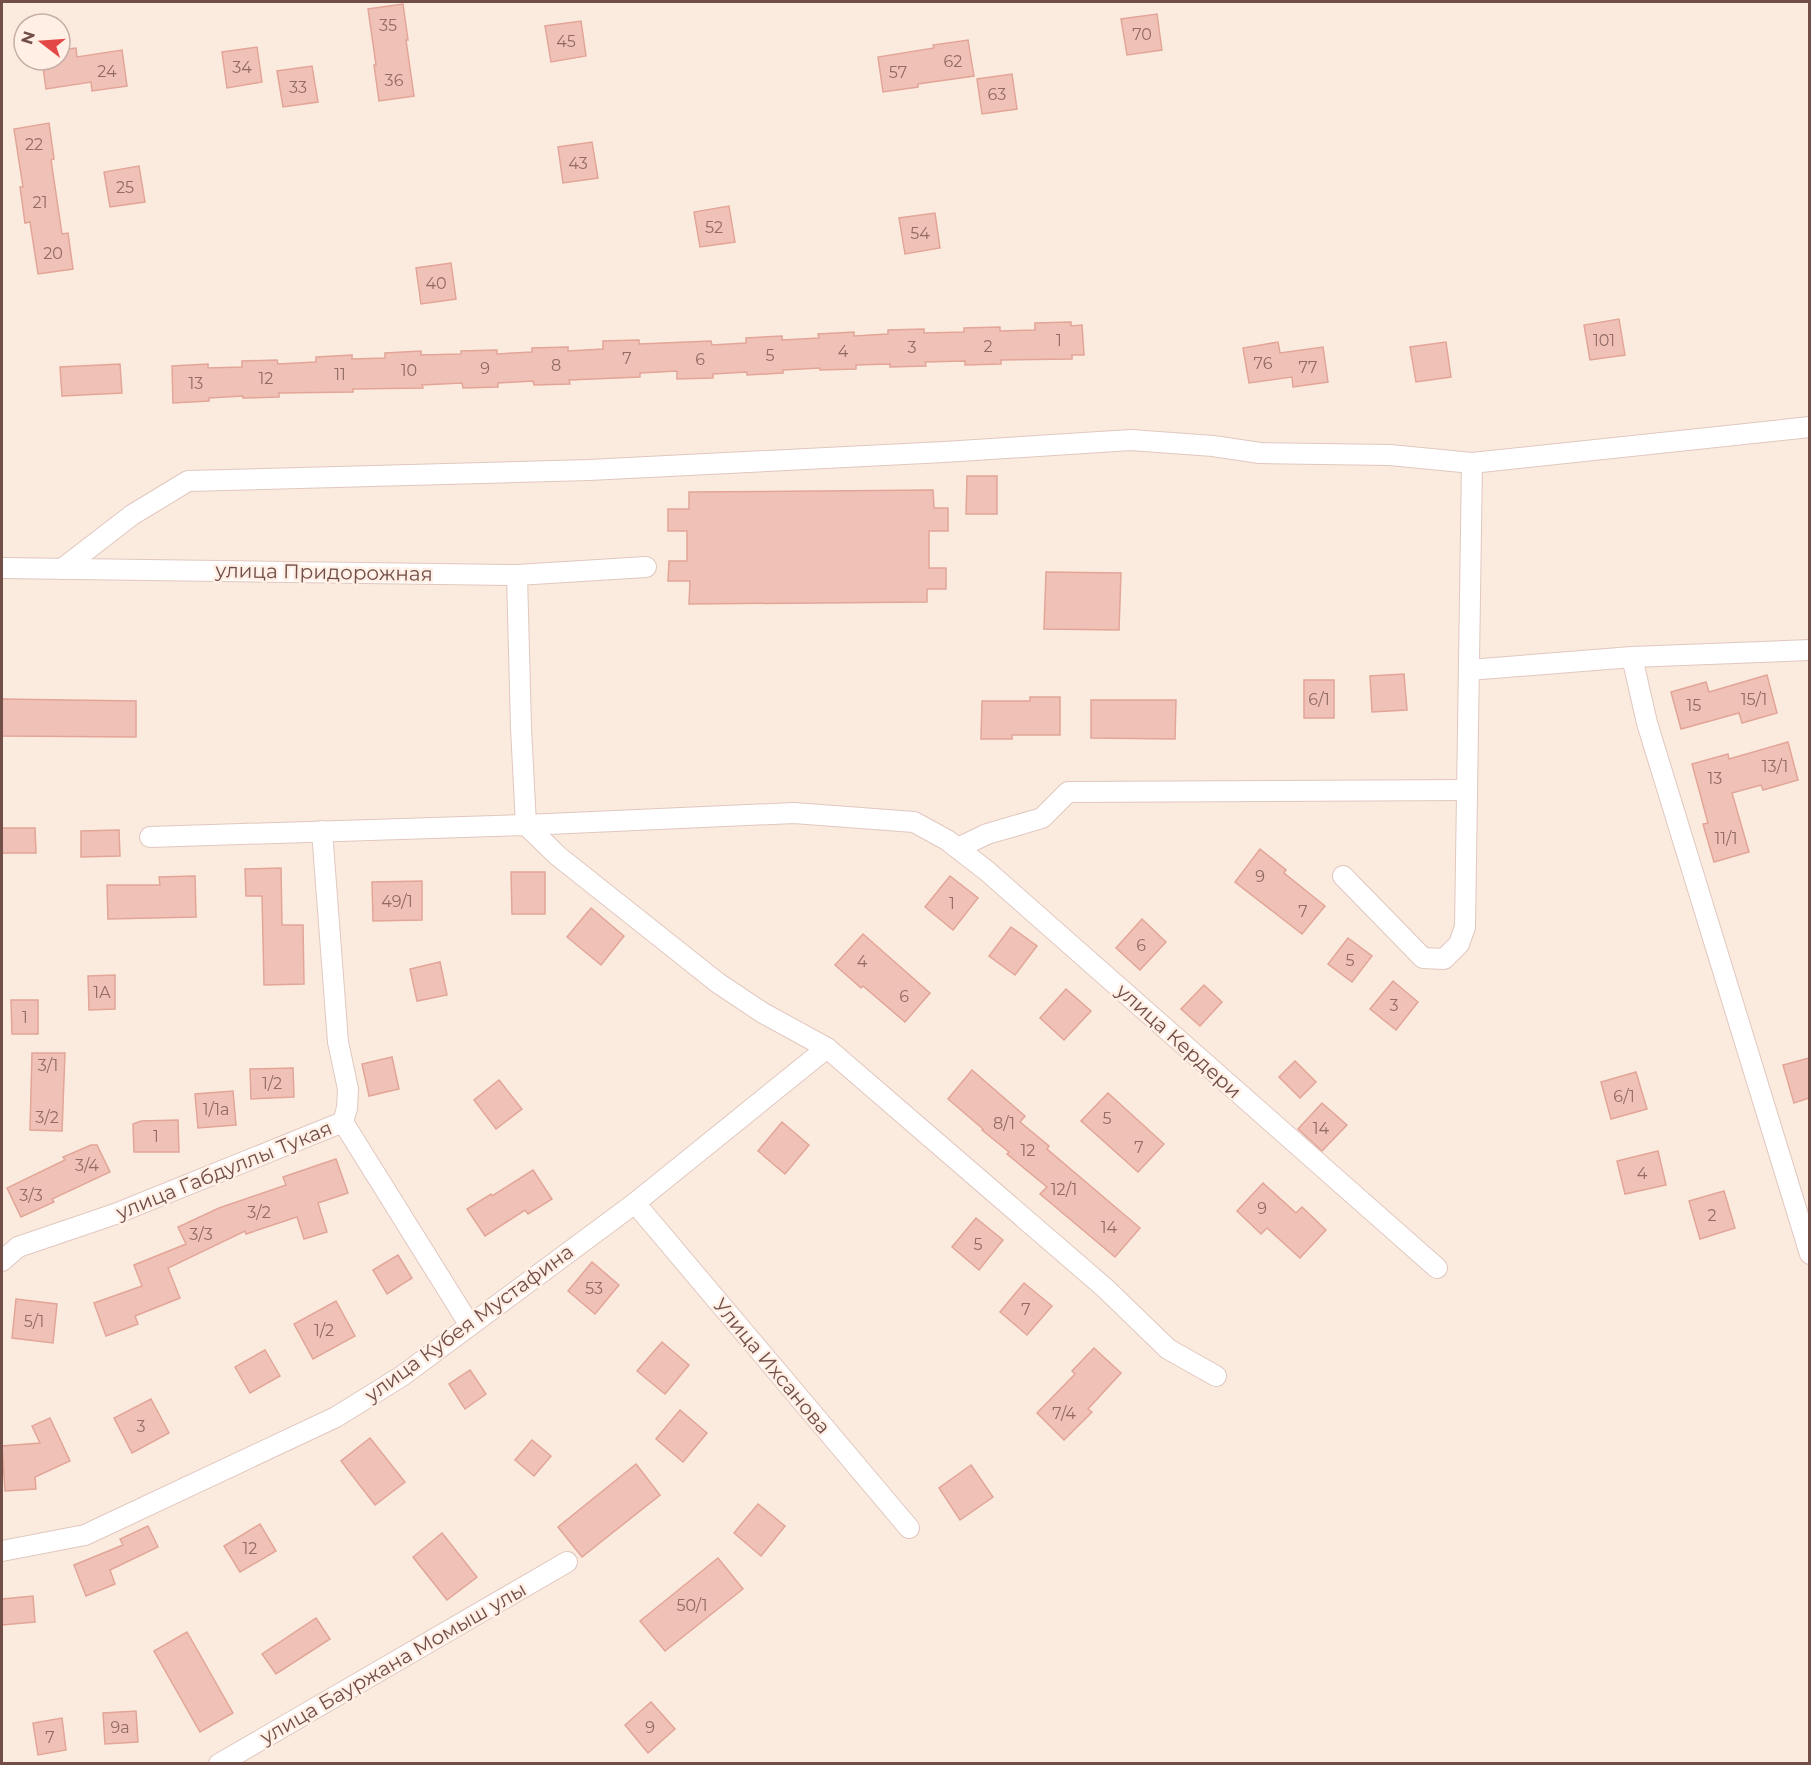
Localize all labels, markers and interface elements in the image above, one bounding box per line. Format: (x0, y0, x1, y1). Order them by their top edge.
north arrow (12, 12, 72, 72)
house number: 35 (379, 16, 397, 35)
house number: 70 (1132, 25, 1152, 44)
text: N (17, 29, 39, 47)
house number: 45 (556, 32, 576, 51)
house number: 62 (944, 52, 962, 71)
house number: 34 (232, 58, 252, 77)
house number: 24 (97, 62, 117, 81)
house number: 57 (889, 63, 907, 82)
house number: 36 (385, 71, 404, 90)
house number: 33 (289, 78, 307, 97)
house number: 63 (988, 85, 1006, 104)
house number: 22 (25, 135, 43, 154)
house number: 43 (568, 154, 588, 173)
house number: 25 (116, 178, 134, 197)
house number: 21 (33, 193, 47, 212)
house number: 52 (705, 218, 723, 237)
house number: 54 (910, 224, 930, 243)
house number: 20 (43, 244, 63, 263)
house number: 40 (425, 274, 447, 293)
house number: 1 (1056, 331, 1062, 350)
house number: 101 (1593, 331, 1615, 350)
house number: 2 (983, 337, 993, 356)
house number: 3 (907, 338, 917, 357)
house number: 4 (838, 342, 849, 361)
house number: 5 (765, 346, 775, 365)
house number: 7 (622, 349, 632, 368)
house number: 6 (695, 350, 705, 369)
house number: 76 (1254, 354, 1273, 373)
house number: 8 (551, 356, 561, 375)
house number: 77 (1299, 358, 1317, 377)
house number: 9 (480, 359, 490, 378)
house number: 10 (401, 361, 417, 380)
house number: 11 (334, 365, 346, 384)
house number: 12 (259, 369, 273, 388)
house number: 13 (189, 374, 203, 393)
street label: улица Придорожная (214, 558, 433, 586)
house number: 6/1 (1308, 690, 1330, 709)
house number: 15/1 (1741, 690, 1767, 709)
house number: 15 (1687, 696, 1701, 715)
house number: 13/1 (1762, 757, 1788, 776)
house number: 13 (1708, 769, 1722, 788)
house number: 11/1 (1714, 829, 1738, 848)
house number: 9 (1255, 867, 1265, 886)
house number: 49/1 (381, 892, 413, 911)
house number: 1 (949, 894, 955, 913)
house number: 7 (1298, 902, 1308, 921)
house number: 6 (1136, 936, 1146, 955)
house number: 5 (1345, 951, 1355, 970)
house number: 4 (857, 952, 868, 971)
street label: улица Кердери (1111, 978, 1246, 1103)
house number: 1А (93, 983, 111, 1002)
house number: 6 (899, 987, 909, 1006)
house number: 3 (1389, 996, 1399, 1015)
house number: 1 (22, 1008, 28, 1027)
house number: 3/1 (38, 1056, 58, 1075)
house number: 1/2 (262, 1074, 282, 1093)
house number: 6/1 (1613, 1087, 1635, 1106)
house number: 1/1а (203, 1100, 229, 1119)
house number: 3/2 (35, 1108, 59, 1127)
house number: 5 (1102, 1109, 1112, 1128)
house number: 8/1 (993, 1114, 1015, 1133)
street label: улица Габдуллы Тукая (112, 1116, 335, 1225)
house number: 14 (1313, 1119, 1330, 1138)
house number: 1 (153, 1127, 159, 1146)
house number: 7 (1134, 1138, 1144, 1157)
house number: 12 (1021, 1141, 1035, 1160)
house number: 3/4 (75, 1156, 99, 1175)
house number: 4 (1637, 1164, 1648, 1183)
house number: 12/1 (1051, 1180, 1077, 1199)
house number: 3/3 (19, 1186, 43, 1205)
house number: 9 (1257, 1199, 1267, 1218)
house number: 3/2 (247, 1203, 271, 1222)
house number: 2 (1707, 1206, 1717, 1225)
house number: 14 (1101, 1218, 1118, 1237)
house number: 3/3 (189, 1225, 213, 1244)
house number: 5 (973, 1235, 983, 1254)
street label: улица Кубея Мустафина (359, 1239, 578, 1407)
house number: 53 (585, 1279, 603, 1298)
street label: Улица Ихсанова (708, 1293, 836, 1439)
house number: 7 (1021, 1300, 1031, 1319)
house number: 5/1 (24, 1312, 44, 1331)
house number: 1/2 (314, 1321, 334, 1340)
house number: 7/4 (1052, 1404, 1076, 1423)
house number: 3 (136, 1417, 146, 1436)
house number: 12 (243, 1539, 257, 1558)
street label: улица Бауржана Момыш улы (255, 1577, 530, 1750)
house number: 50/1 (677, 1596, 707, 1615)
house number: 9а (110, 1718, 130, 1737)
house number: 9 (645, 1718, 655, 1737)
house number: 7 (45, 1728, 55, 1747)

